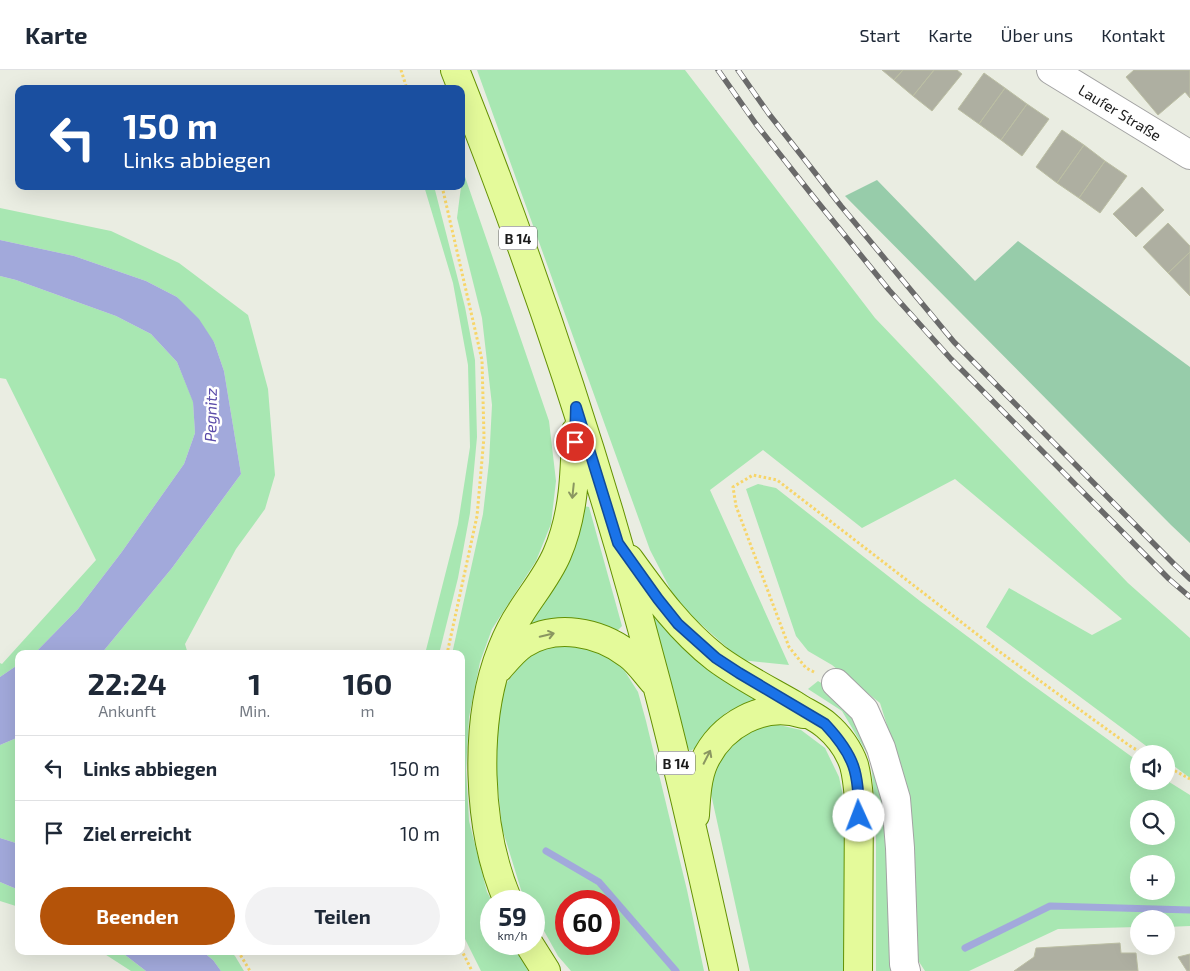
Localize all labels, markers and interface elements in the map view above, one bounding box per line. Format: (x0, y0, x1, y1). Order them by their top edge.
text: Karte (25, 20, 88, 49)
text: Start (859, 24, 900, 46)
text: Karte (928, 24, 973, 46)
text: Über uns (1001, 24, 1073, 46)
text: Kontakt (1101, 24, 1165, 46)
street label: Laufer Straße (1075, 80, 1165, 144)
text: 150 m (123, 104, 218, 146)
icon: left (40, 105, 105, 170)
text: Links abbiegen (123, 146, 271, 172)
road number: B 14 (499, 226, 537, 250)
water label: Pegnitz (200, 388, 220, 442)
pin (554, 421, 596, 463)
icon: arrive (561, 428, 589, 456)
one-way arrow (568, 483, 578, 499)
one-way arrow (538, 630, 554, 639)
text: 22:24 (88, 665, 167, 701)
text: 1 (248, 665, 261, 701)
text: 160 (343, 665, 392, 701)
text: Ankunft (98, 701, 156, 720)
text: Min. (239, 701, 270, 720)
text: m (361, 701, 375, 720)
map controls (1130, 745, 1175, 955)
button: sound (1130, 745, 1175, 790)
one-way arrow (703, 750, 712, 765)
road number: B 14 (657, 751, 695, 774)
icon: left (40, 754, 68, 782)
text: Links abbiegen (83, 757, 217, 780)
text: 150 m (390, 757, 440, 780)
position arrow (832, 789, 884, 841)
button: search (1130, 800, 1175, 845)
icon: arrive (40, 819, 68, 847)
text: Ziel erreicht (83, 822, 192, 845)
text: 10 m (400, 822, 440, 845)
button: + (1130, 855, 1175, 900)
button: Beenden (40, 887, 235, 945)
button: Teilen (245, 887, 440, 945)
speed limit sign: 60 (555, 890, 620, 955)
text: 59 (498, 901, 527, 931)
button: − (1130, 910, 1175, 955)
text: km/h (498, 928, 527, 942)

